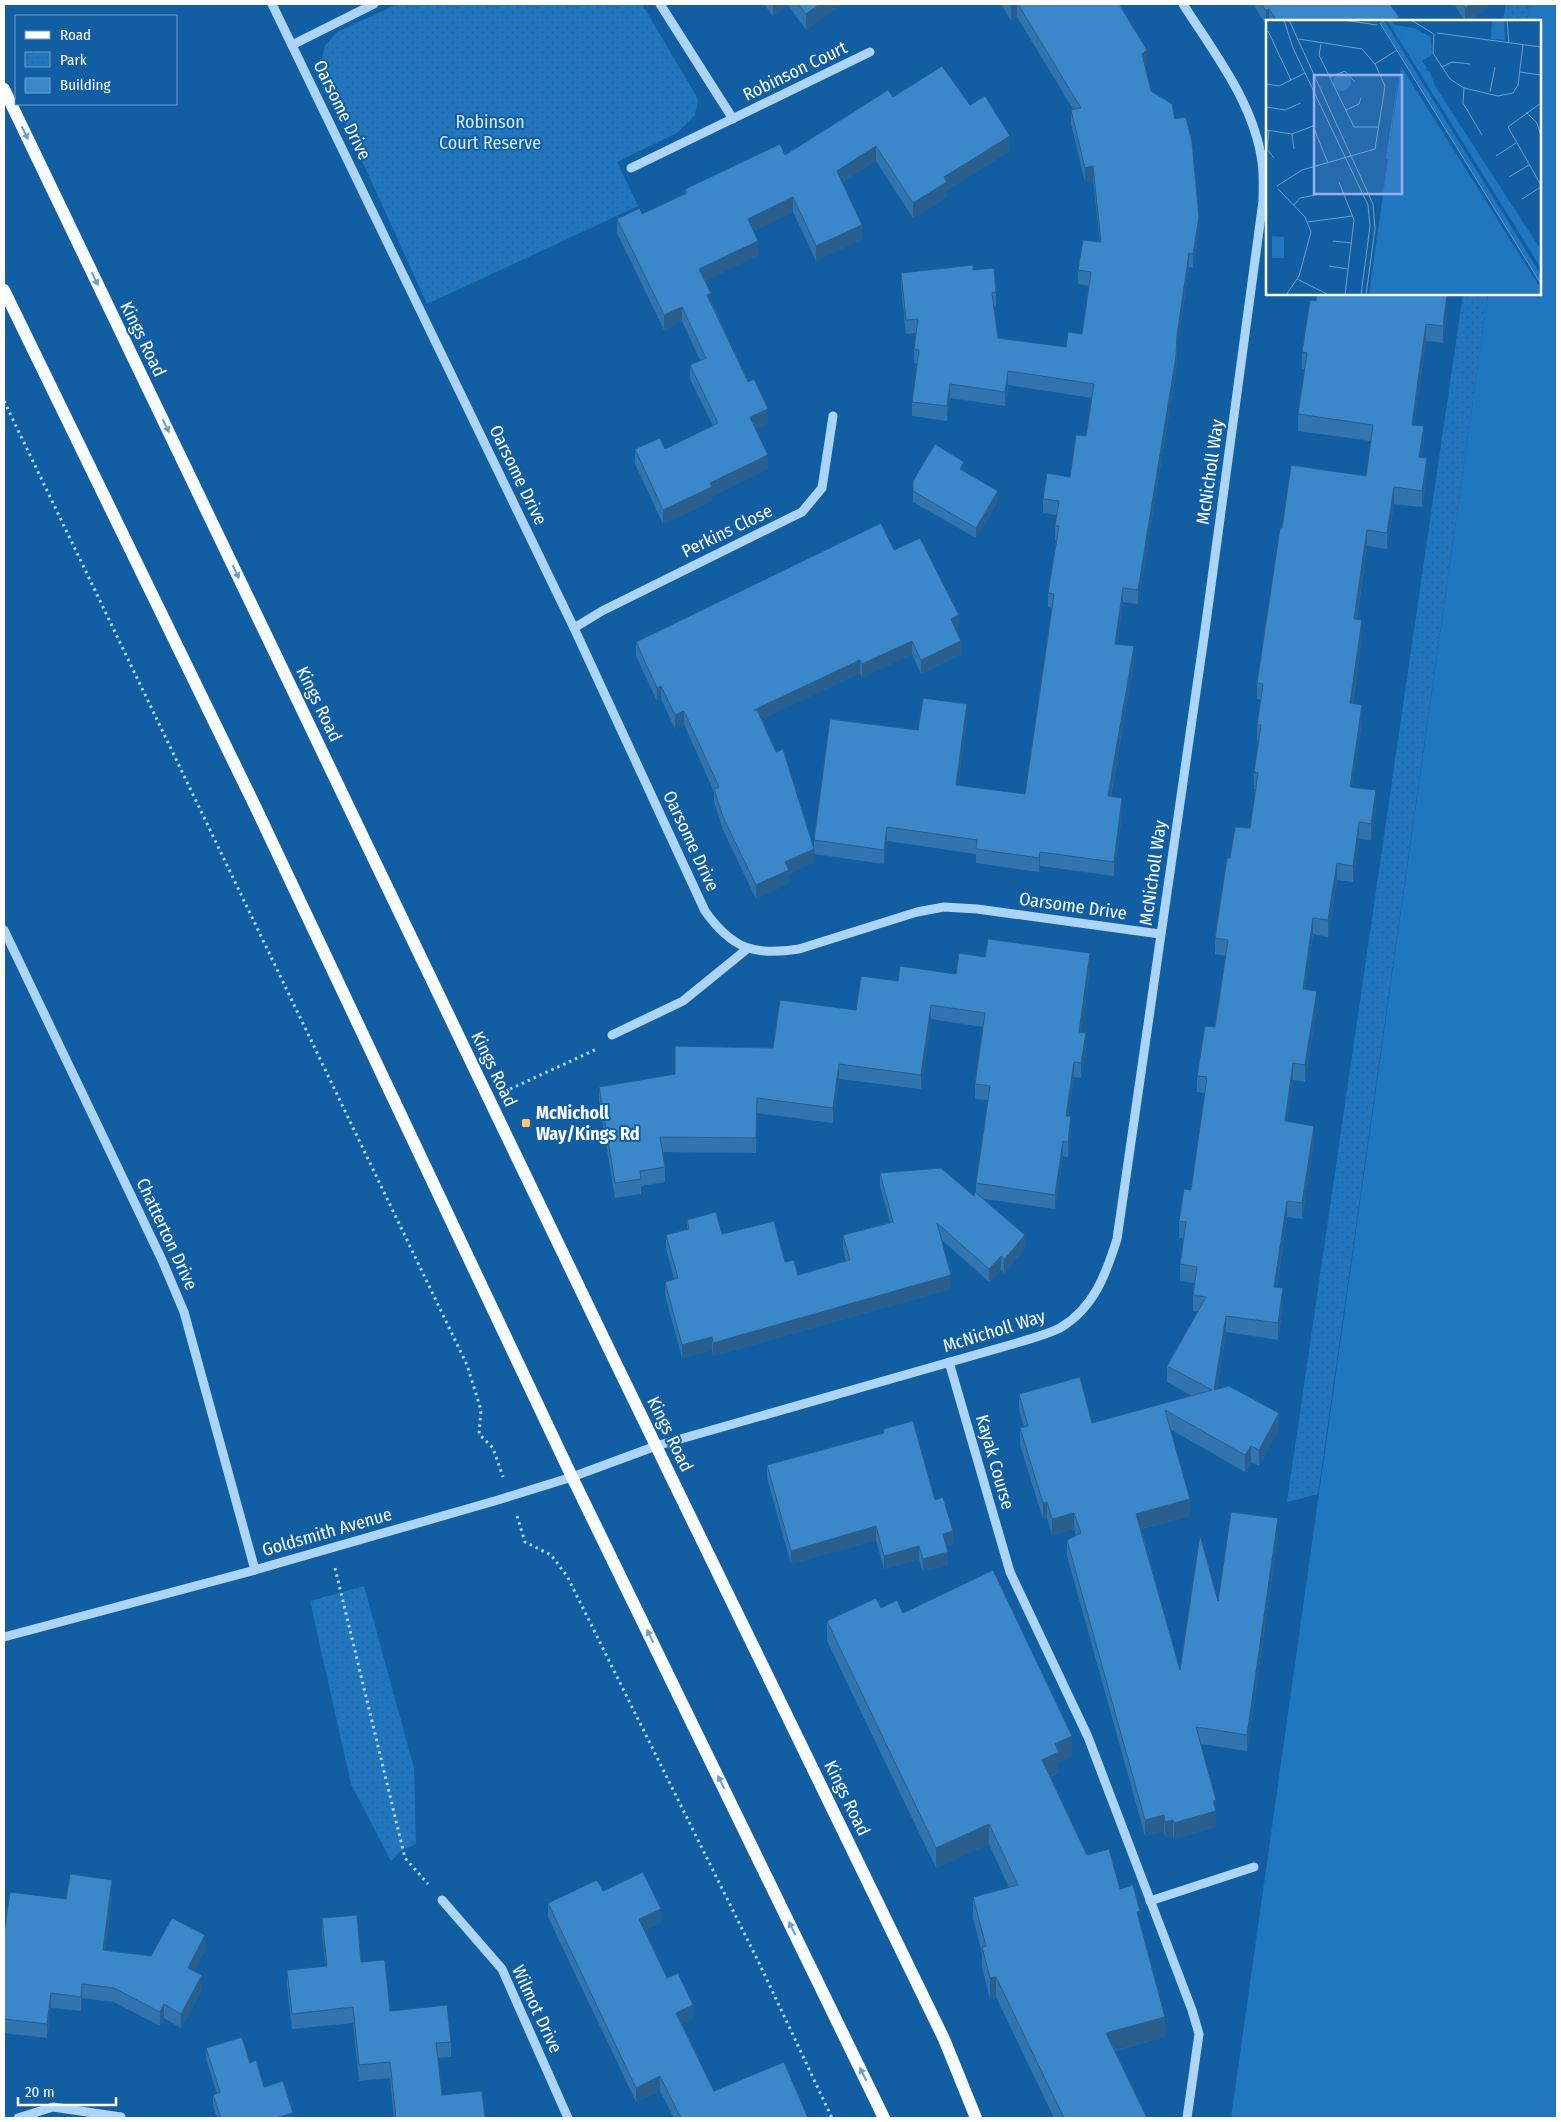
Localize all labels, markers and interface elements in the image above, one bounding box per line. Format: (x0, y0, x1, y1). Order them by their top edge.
legend (15, 15, 178, 105)
inset map (1266, 20, 1541, 295)
text: Road (60, 26, 91, 44)
street label: Robinson Court (739, 36, 851, 106)
text: Park (60, 51, 87, 69)
street label: Oarsome Drive (308, 57, 376, 164)
text: Building (60, 76, 111, 94)
park label: Robinson Court Reserve (439, 111, 541, 154)
one-way arrow (21, 126, 29, 140)
one-way arrow (91, 272, 99, 287)
street label: Kings Road (115, 298, 171, 380)
street label: McNicholl Way (1192, 418, 1228, 526)
one-way arrow (162, 419, 170, 433)
street label: Oarsome Drive (484, 422, 552, 529)
street label: Perkins Close (678, 500, 776, 562)
one-way arrow (232, 565, 240, 580)
street label: Kings Road (291, 663, 347, 745)
street label: Oarsome Drive (658, 787, 724, 895)
street label: McNicholl Way (1135, 819, 1171, 927)
street label: Oarsome Drive (1018, 888, 1128, 924)
street label: Kings Road (466, 1028, 522, 1110)
place label: McNicholl Way/Kings Rd (536, 1102, 640, 1145)
marker: McNicholl Way/Kings Rd (520, 1117, 532, 1129)
street label: Chatterton Drive (131, 1175, 203, 1294)
street label: McNicholl Way (940, 1305, 1048, 1357)
street label: Kings Road (642, 1393, 698, 1475)
street label: Kayak Course (971, 1412, 1019, 1512)
street label: Goldsmith Avenue (260, 1503, 394, 1561)
one-way arrow (645, 1629, 653, 1643)
street label: Kings Road (819, 1757, 875, 1839)
one-way arrow (717, 1775, 725, 1789)
one-way arrow (788, 1921, 796, 1935)
street label: Wilmot Drive (507, 1962, 567, 2056)
one-way arrow (859, 2067, 867, 2081)
scale bar (18, 2074, 115, 2106)
text: 20 m (25, 2083, 55, 2101)

